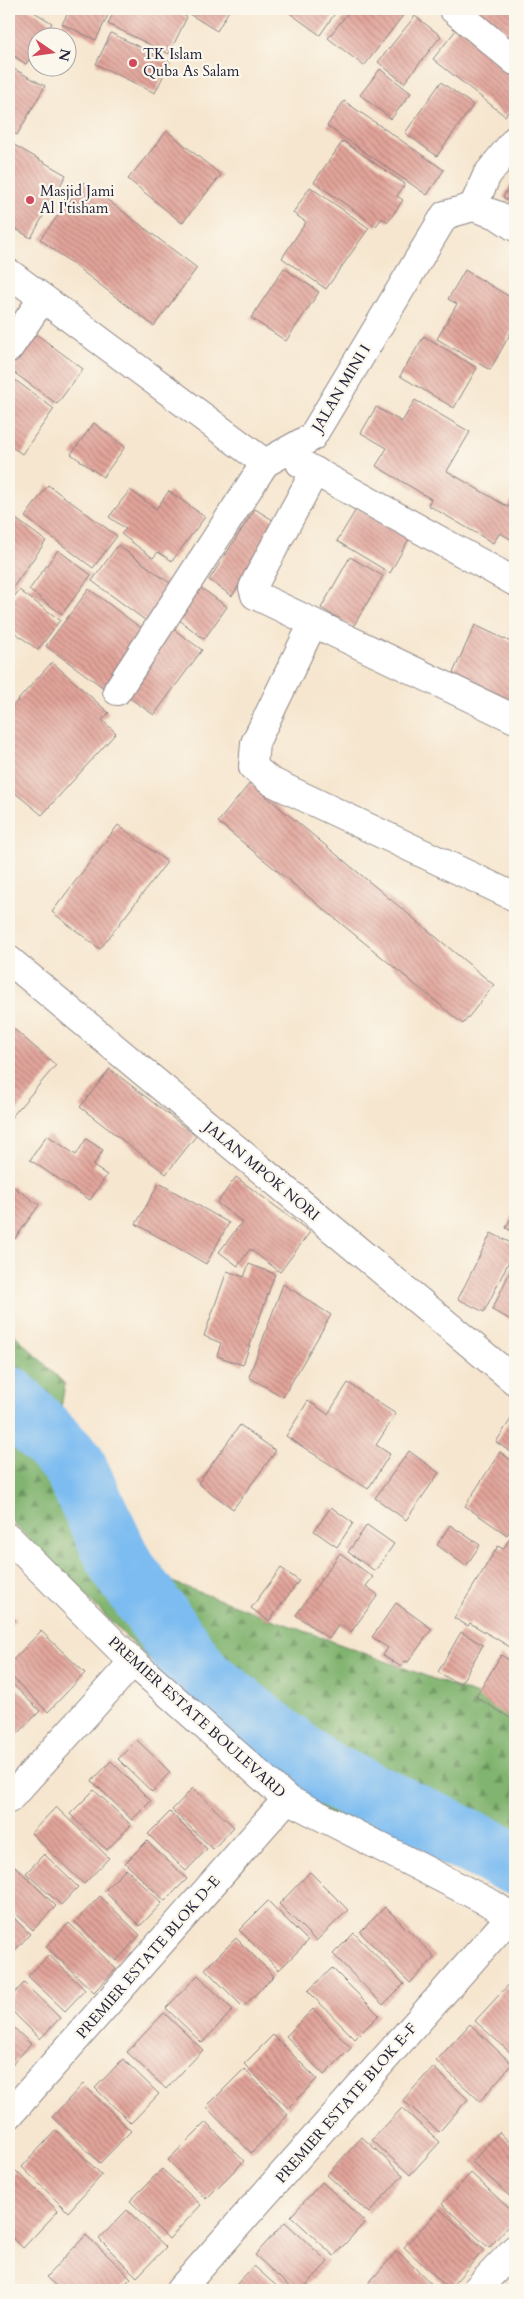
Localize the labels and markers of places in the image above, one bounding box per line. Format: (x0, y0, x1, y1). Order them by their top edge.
place label: TK Islam Quba As Salam (143, 44, 240, 81)
marker: TK Islam Quba As Salam (127, 57, 139, 69)
place label: Masjid Jami Al I'tisham (40, 181, 115, 218)
marker: Masjid Jami Al I'tisham (24, 194, 36, 206)

